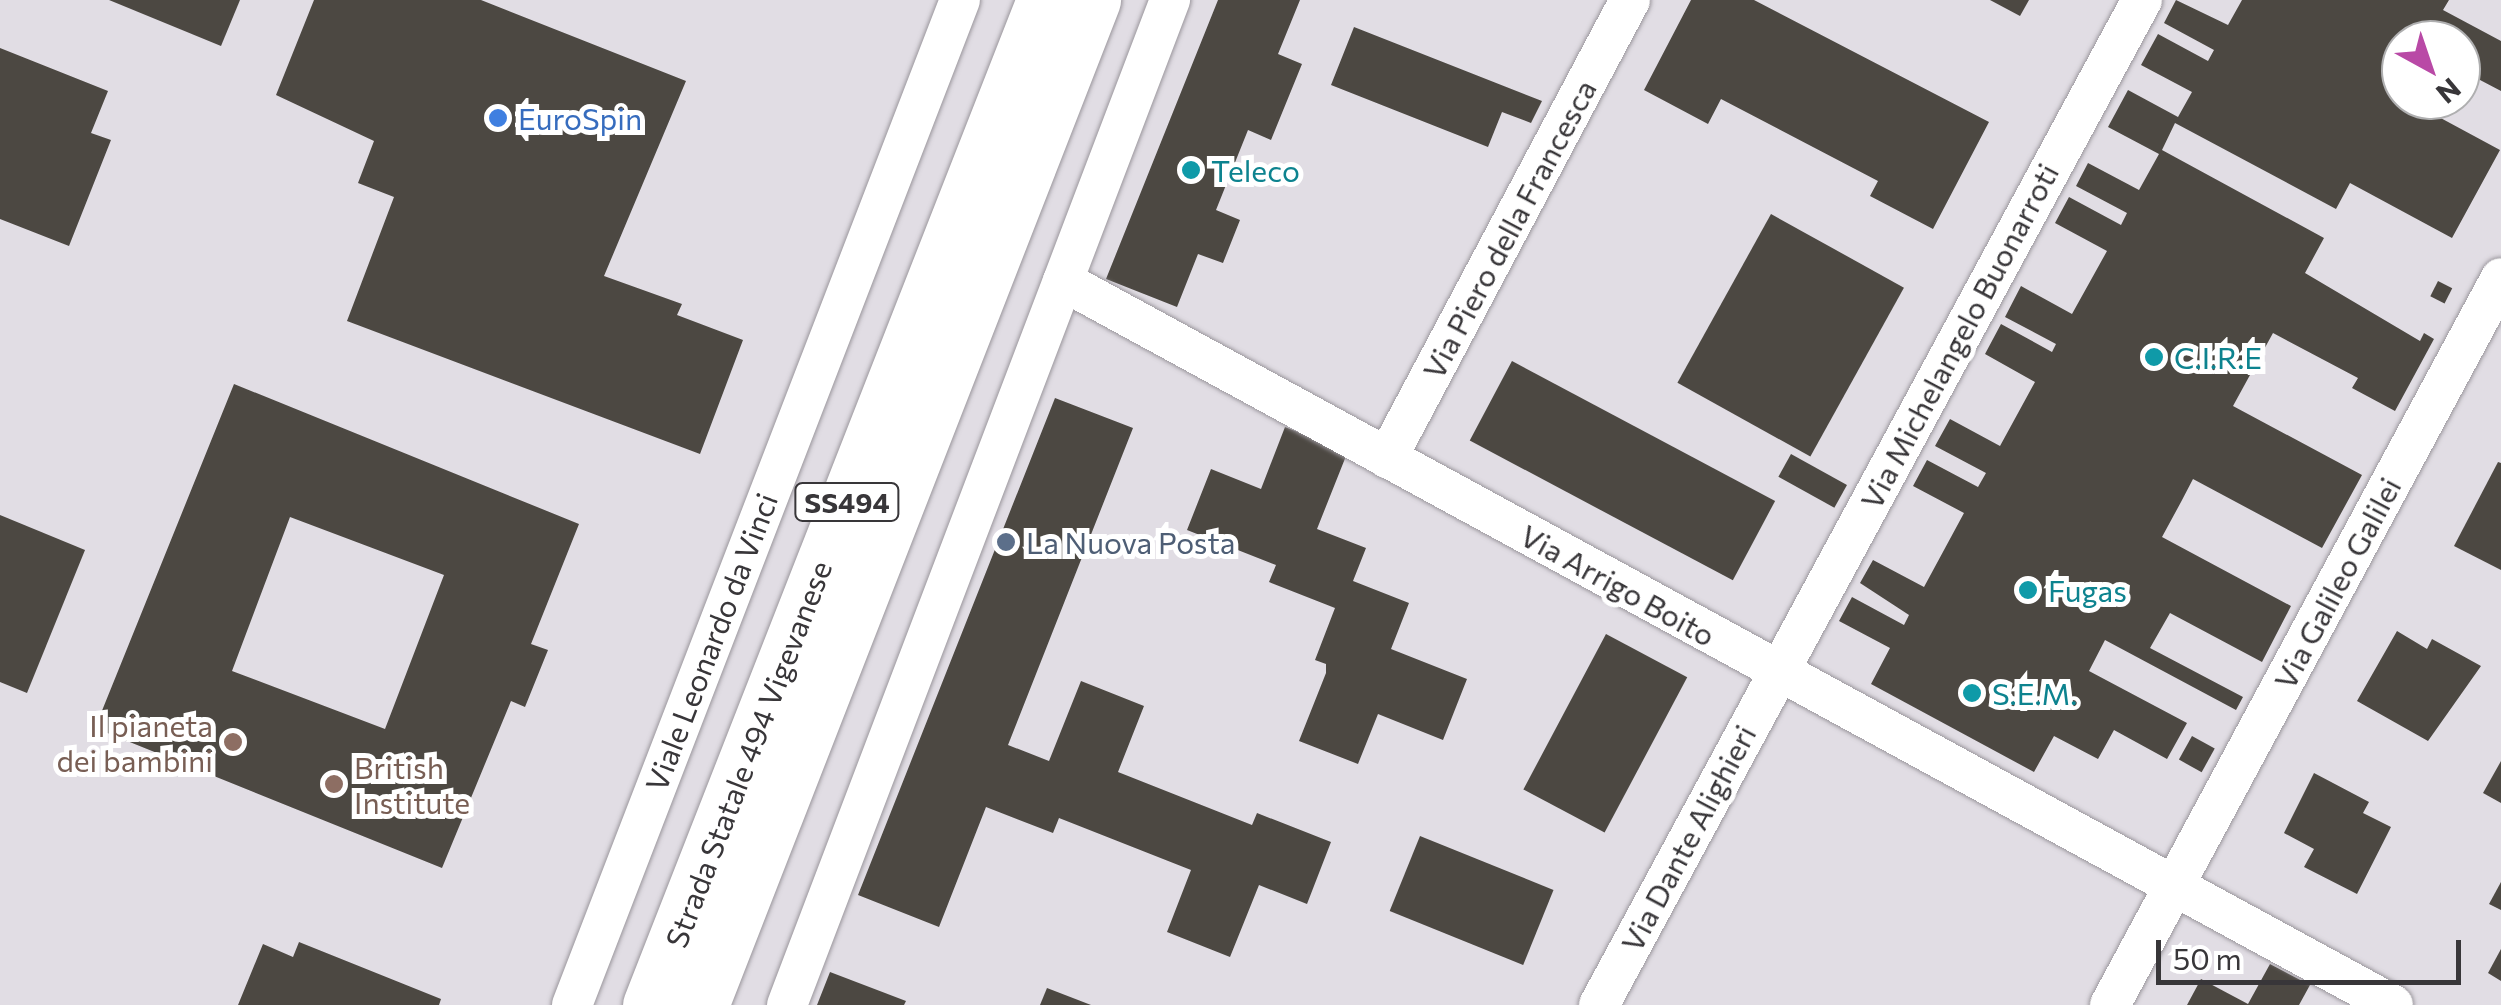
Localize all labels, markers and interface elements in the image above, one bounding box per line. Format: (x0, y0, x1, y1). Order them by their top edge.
north arrow (2381, 20, 2481, 120)
text: N (2430, 72, 2468, 111)
street label: Via Piero della Francesca (1415, 73, 1603, 385)
place label: EuroSpin (518, 100, 642, 136)
marker: EuroSpin (487, 107, 509, 129)
place label: Teleco (1211, 152, 1300, 188)
street label: Via Michelangelo Buonarroti (1853, 157, 2065, 515)
marker: Teleco (1180, 159, 1202, 181)
place label: C.I.R.E (2174, 339, 2262, 375)
marker: C.I.R.E (2143, 346, 2165, 368)
street label: Via Galileo Galilei (2266, 471, 2408, 695)
road number: SS494 (792, 479, 902, 525)
street label: Viale Leonardo da Vinci (638, 488, 784, 796)
street label: Via Arrigo Boito (1514, 517, 1722, 653)
place label: La Nuova Posta (1026, 524, 1235, 560)
marker: La Nuova Posta (995, 531, 1017, 553)
street label: Strada Statale 494 Vigevanese (658, 556, 838, 952)
place label: Fugas (2048, 572, 2127, 608)
marker: Fugas (2017, 579, 2039, 601)
place label: S.E.M. (1992, 675, 2077, 711)
marker: S.E.M. (1961, 682, 1983, 704)
place label: Il pianeta dei bambini (56, 707, 213, 778)
street label: Via Dante Alighieri (1613, 719, 1763, 957)
marker: Il pianeta dei bambini (222, 731, 244, 753)
place label: British Institute (354, 749, 470, 820)
marker: British Institute (323, 773, 345, 795)
scale bar (2161, 920, 2466, 982)
text: 50 m (2173, 939, 2242, 976)

